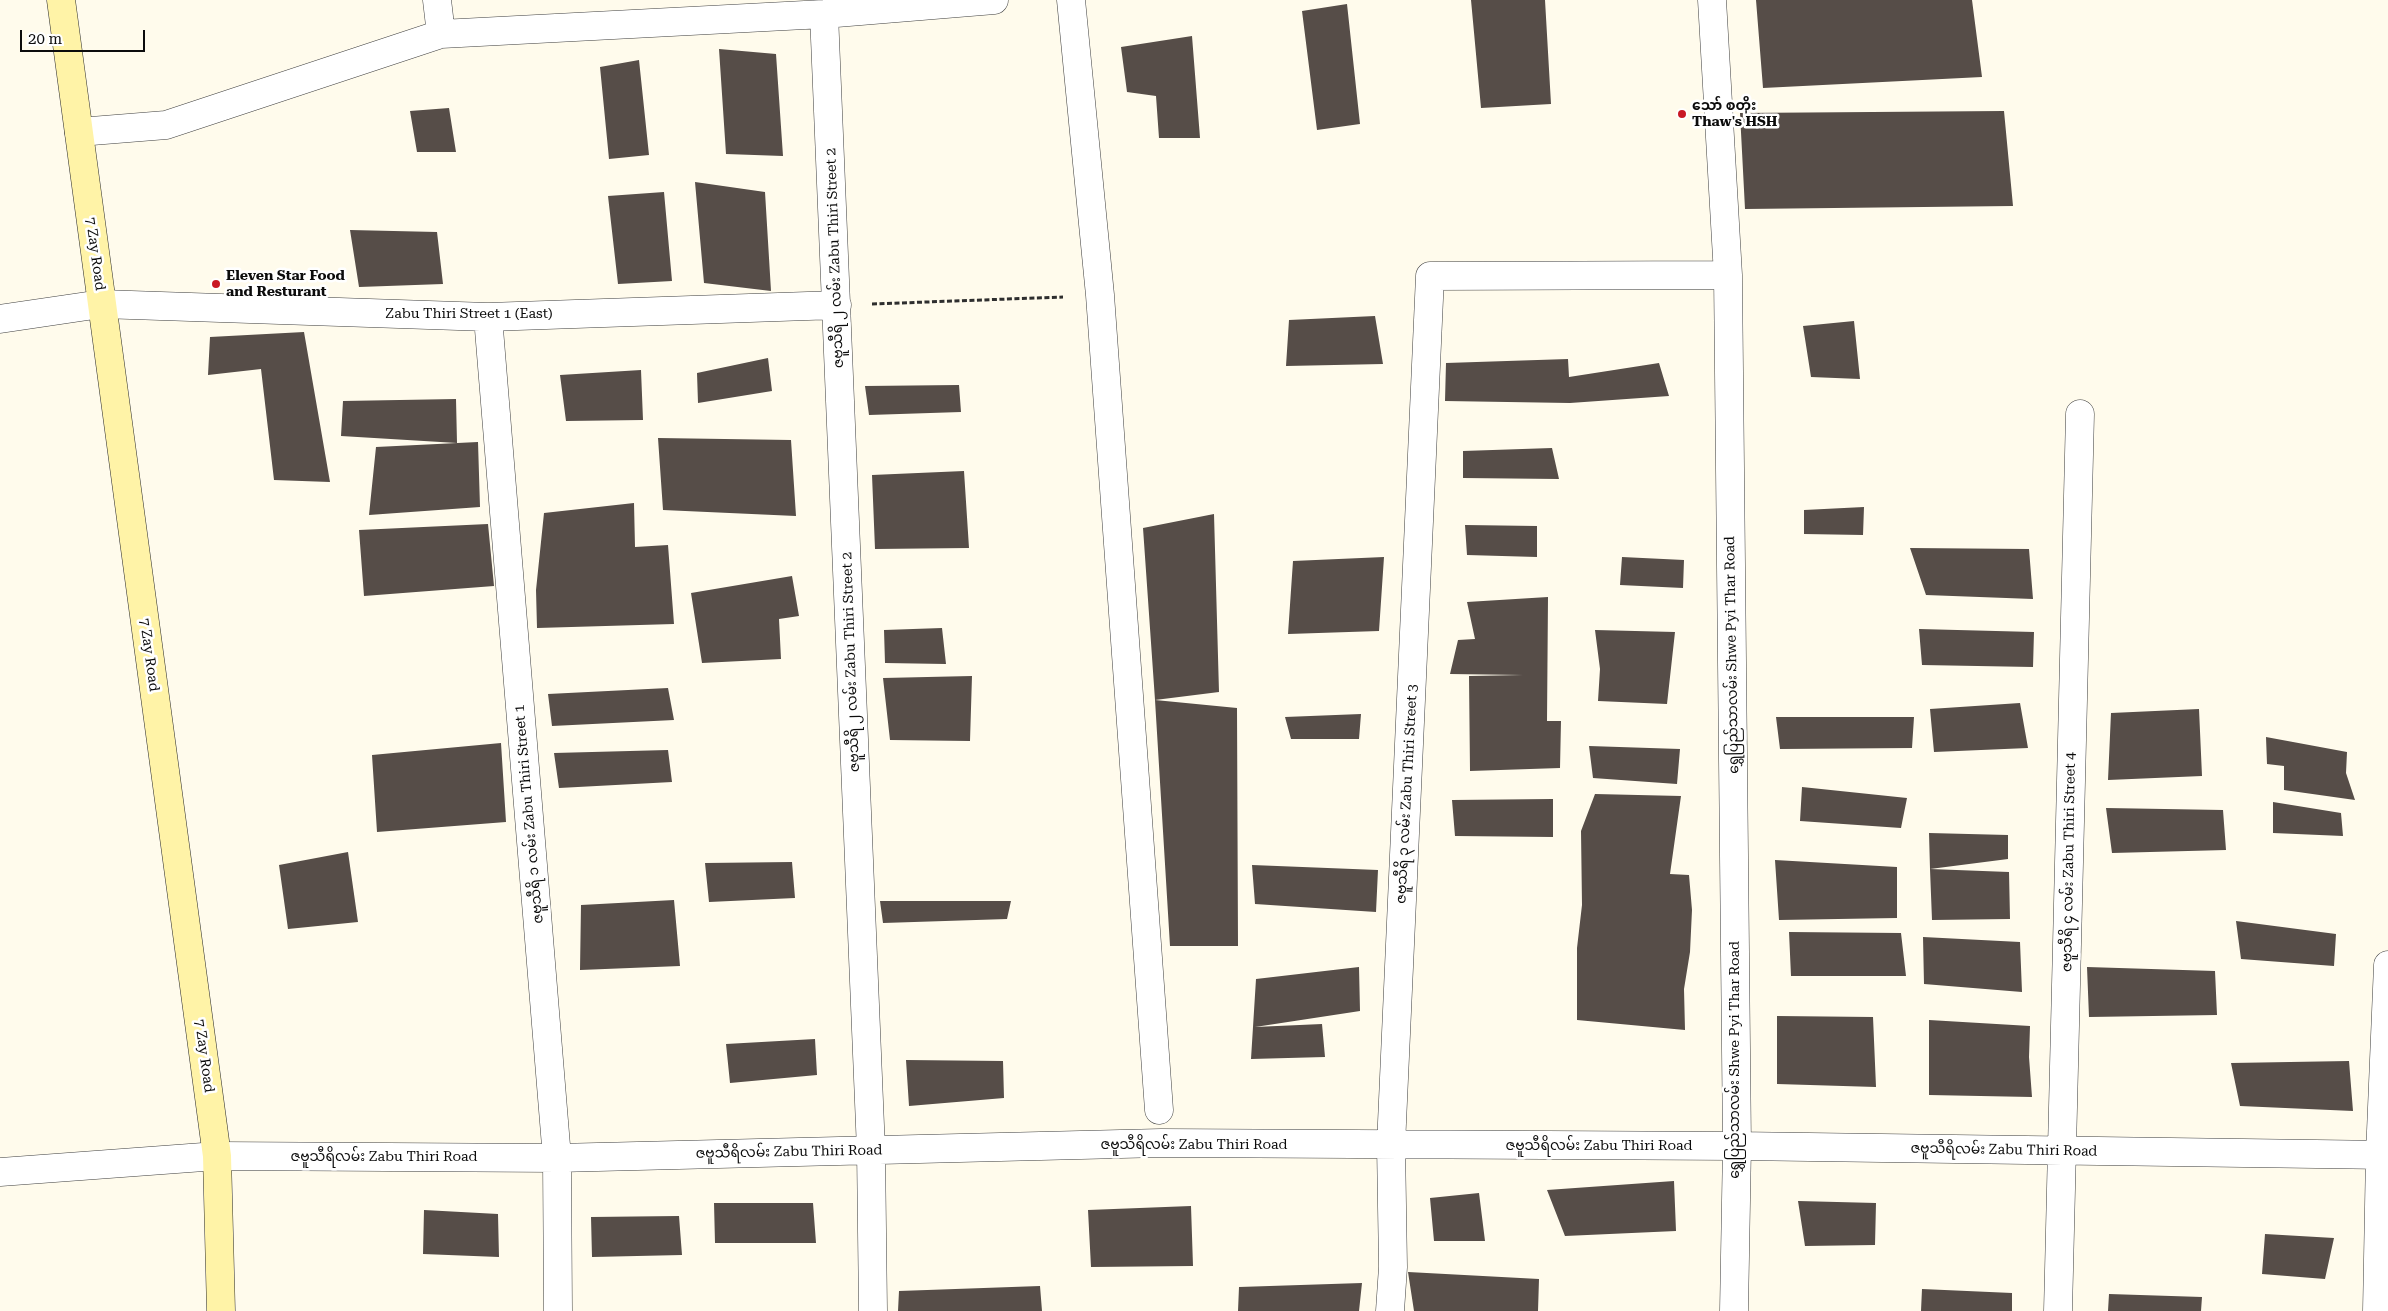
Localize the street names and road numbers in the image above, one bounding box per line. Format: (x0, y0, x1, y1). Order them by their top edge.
street label: ဇဗူသီရိ ၂ လမ်း Zabu Thiri Street 2 (823, 148, 847, 368)
street label: 7 Zay Road (82, 216, 108, 292)
street label: Zabu Thiri Street 1 (East) (385, 306, 553, 322)
street label: ရွှေပြည်သာလမ်း Shwe Pyi Thar Road (1722, 536, 1742, 774)
street label: ဇဗူသီရိ ၂ လမ်း Zabu Thiri Street 2 (839, 552, 863, 772)
street label: 7 Zay Road (136, 617, 162, 693)
street label: ဇဗူသီရိ ၃ လမ်း Zabu Thiri Street 3 (1393, 684, 1421, 904)
street label: ဇဗူသီရိ ၁ လမ်း Zabu Thiri Street 1 (511, 704, 547, 924)
street label: ဇဗူသီရိ ၄ လမ်း Zabu Thiri Street 4 (2059, 752, 2079, 972)
street label: ရွှေပြည်သာလမ်း Shwe Pyi Thar Road (1727, 941, 1743, 1179)
street label: 7 Zay Road (191, 1018, 217, 1094)
street label: ဇဗူသီရိလမ်း Zabu Thiri Road (1101, 1137, 1287, 1153)
street label: ဇဗူသီရိလမ်း Zabu Thiri Road (1506, 1138, 1692, 1154)
street label: ဇဗူသီရိလမ်း Zabu Thiri Road (1910, 1140, 2098, 1160)
street label: ဇဗူသီရိလမ်း Zabu Thiri Road (695, 1142, 883, 1162)
street label: ဇဗူသီရိလမ်း Zabu Thiri Road (291, 1149, 477, 1165)

